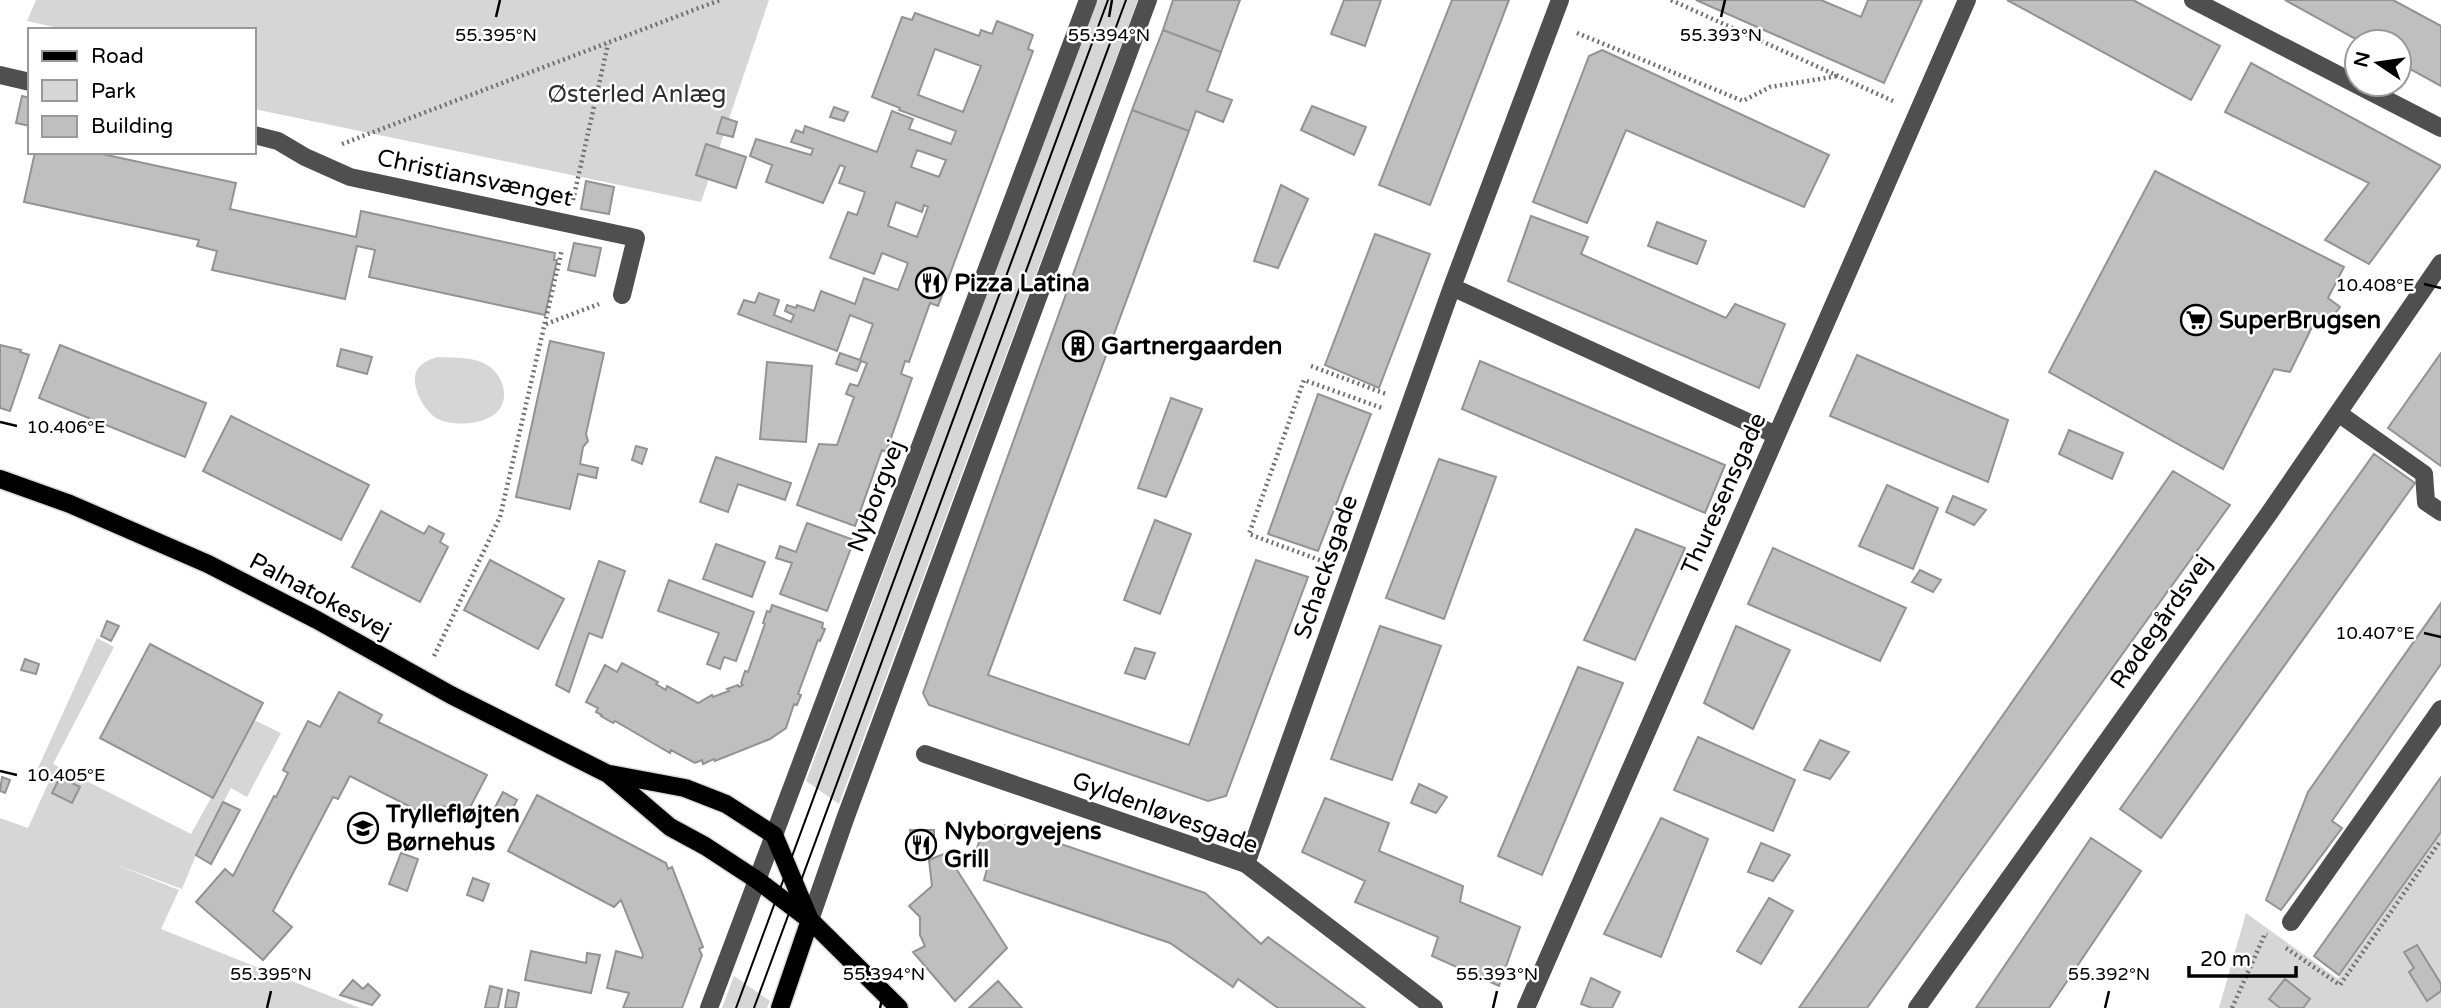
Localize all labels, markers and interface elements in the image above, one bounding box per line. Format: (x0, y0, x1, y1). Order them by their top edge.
text: 55.395°N (455, 24, 537, 46)
text: 55.394°N (1068, 24, 1150, 46)
text: 55.393°N (1680, 24, 1762, 46)
legend (28, 28, 256, 154)
north arrow (2343, 28, 2413, 98)
text: Road (91, 44, 144, 69)
text: N (2350, 49, 2375, 69)
text: Park (91, 79, 136, 104)
park label: Østerled Anlæg (548, 80, 726, 109)
text: Building (91, 114, 173, 139)
street label: Christiansvænget (374, 143, 576, 213)
restaurant icon: Pizza Latina (914, 266, 948, 300)
place label: Pizza Latina (954, 269, 1090, 298)
text: 10.408°E (2335, 274, 2415, 296)
supermarket icon: SuperBrugsen (2179, 303, 2213, 337)
place label: SuperBrugsen (2219, 306, 2381, 335)
building icon: Gartnergaarden (1061, 329, 1095, 363)
place label: Gartnergaarden (1101, 332, 1282, 361)
street label: Thuresensgade (1675, 408, 1773, 580)
text: 10.406°E (27, 416, 105, 438)
street label: Nyborgvej (841, 436, 911, 556)
street label: Schacksgade (1288, 491, 1364, 643)
street label: Palnatokesvej (244, 546, 396, 646)
street label: Rødegårdsvej (2104, 550, 2218, 694)
text: 10.407°E (2335, 622, 2415, 644)
text: 10.405°E (27, 764, 105, 786)
street label: Gyldenløvesgade (1068, 766, 1262, 860)
place label: Tryllefløjten Børnehus (385, 800, 520, 857)
school or university icon: Tryllefløjten Børnehus (346, 811, 380, 845)
place label: Nyborgvejens Grill (944, 817, 1102, 874)
restaurant icon: Nyborgvejens Grill (904, 828, 938, 862)
scale bar (2189, 934, 2296, 978)
text: 20 m (2200, 947, 2251, 972)
text: 55.395°N (230, 963, 312, 985)
text: 55.394°N (843, 963, 925, 985)
text: 55.393°N (1456, 963, 1538, 985)
text: 55.392°N (2068, 963, 2150, 985)

